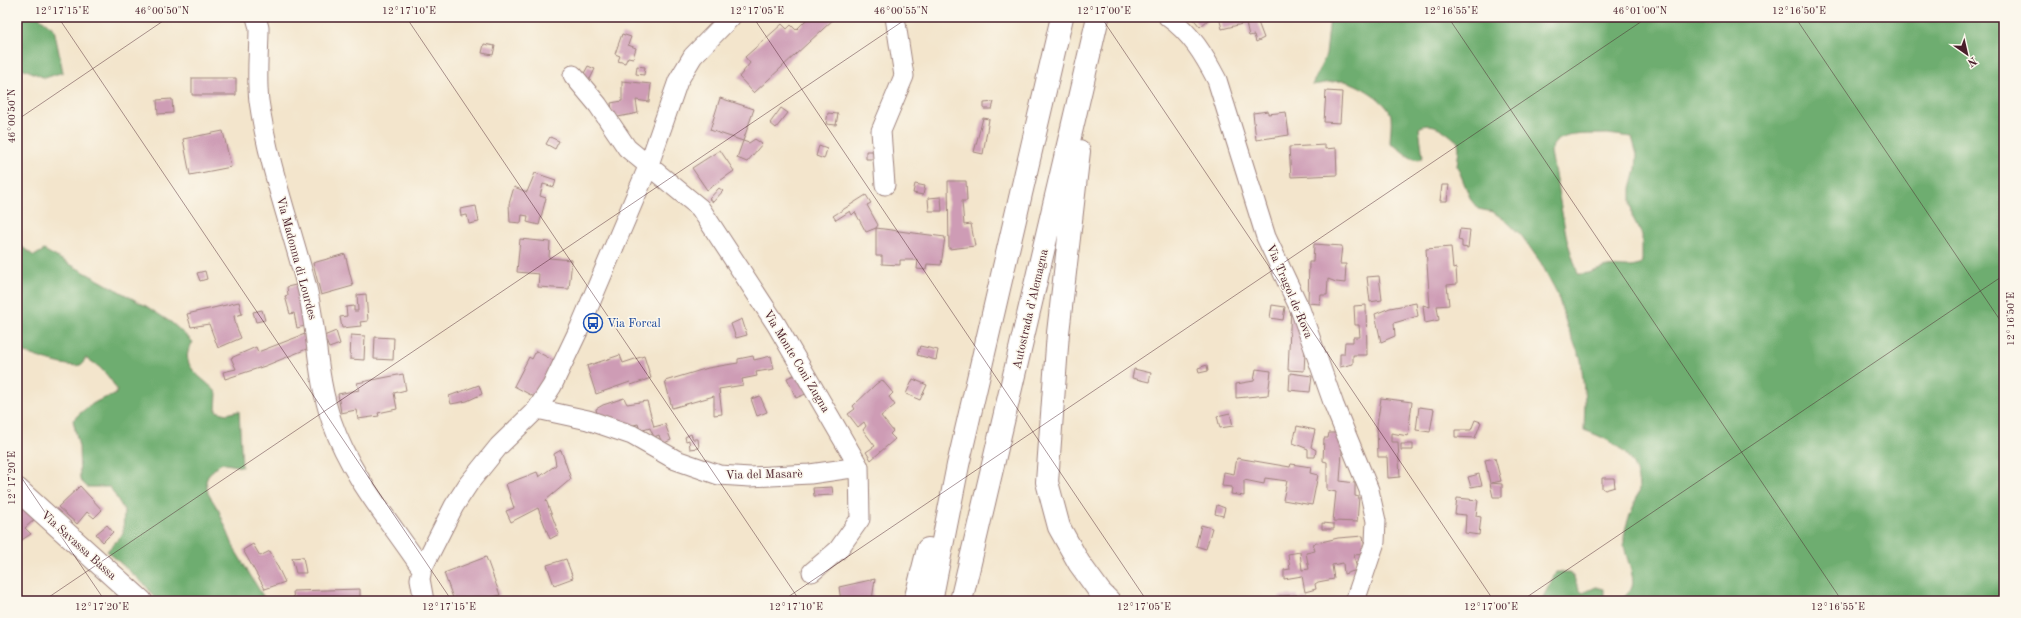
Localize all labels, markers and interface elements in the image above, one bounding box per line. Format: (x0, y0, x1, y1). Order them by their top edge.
text: 12°17'15"E (35, 6, 89, 16)
text: 46°00'50"N (135, 6, 190, 16)
text: 12°17'10"E (382, 6, 436, 16)
text: 12°17'05"E (730, 6, 784, 16)
text: 46°00'55"N (874, 6, 929, 16)
text: 12°17'00"E (1077, 6, 1131, 16)
text: 12°16'55"E (1424, 6, 1478, 16)
text: 46°01'00"N (1613, 6, 1668, 16)
text: 12°16'50"E (1772, 6, 1826, 16)
north arrow (1947, 34, 1987, 74)
text: N (1965, 54, 1978, 68)
text: 46°00'50"N (7, 88, 17, 143)
street label: Via Madonna di Lourdes (274, 195, 318, 321)
street label: Via Tragol de Rova (1264, 243, 1314, 340)
street label: Autostrada d'Alemagna (1011, 248, 1051, 370)
text: 12°16'50"E (2006, 292, 2016, 346)
street label: Via Monte Coni Zugna (761, 308, 831, 415)
bus stop icon: Via Forcal (582, 312, 604, 334)
place label: Via Forcal (607, 318, 661, 330)
text: 12°17'20"E (7, 451, 17, 505)
street label: Via del Masarè (725, 468, 803, 482)
street label: Via Savassa Bassa (38, 509, 118, 583)
text: 12°17'20"E (75, 602, 129, 612)
text: 12°17'15"E (422, 602, 476, 612)
text: 12°17'10"E (769, 602, 823, 612)
text: 12°17'05"E (1117, 602, 1171, 612)
text: 12°17'00"E (1464, 602, 1518, 612)
text: 12°16'55"E (1811, 602, 1865, 612)

